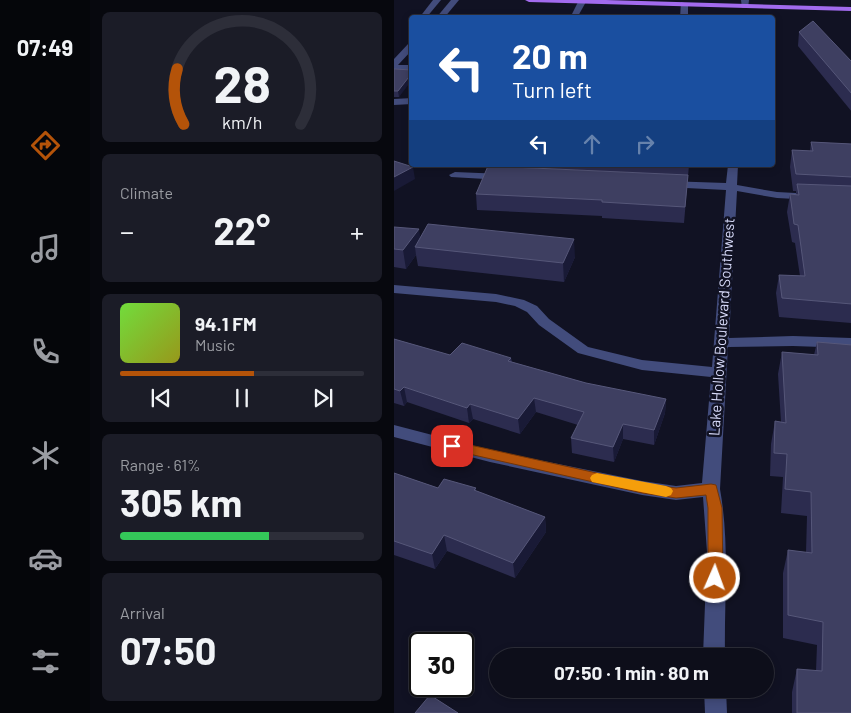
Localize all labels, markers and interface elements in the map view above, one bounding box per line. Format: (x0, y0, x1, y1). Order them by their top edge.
text: 07:49 (17, 34, 73, 60)
text: 20 m (512, 34, 588, 76)
icon: left (429, 35, 494, 100)
text: 28 (213, 51, 271, 113)
text: Turn left (512, 76, 592, 102)
text: km/h (222, 111, 262, 133)
icon: directions (28, 128, 63, 163)
icon: left (525, 130, 553, 158)
icon: ahead (578, 130, 606, 158)
icon: right (631, 130, 659, 158)
text: Climate (120, 183, 173, 202)
text: 22° (214, 207, 270, 253)
text: − (120, 214, 134, 248)
text: + (350, 214, 364, 248)
street label: Lake Hollow Boulevard Southwest (704, 217, 738, 437)
icon: music (28, 231, 63, 266)
text: 94.1 FM (195, 312, 256, 335)
icon: phone (28, 334, 63, 369)
text: Music (195, 335, 235, 354)
icon: previous (147, 384, 175, 412)
icon: pause (228, 384, 256, 412)
icon: next (309, 384, 337, 412)
pin (431, 425, 473, 467)
icon: arrive (438, 432, 466, 460)
icon: climate (28, 438, 63, 473)
text: Range · 61% (120, 455, 201, 474)
text: 305 km (120, 479, 242, 525)
icon: car (28, 541, 63, 576)
position arrow (688, 551, 740, 603)
text: Arrival (120, 603, 165, 622)
text: 07:50 (120, 627, 216, 673)
speed limit sign: 30 (409, 632, 474, 697)
icon: filters (28, 644, 63, 679)
text: 07:50 · 1 min · 80 m (554, 661, 709, 684)

